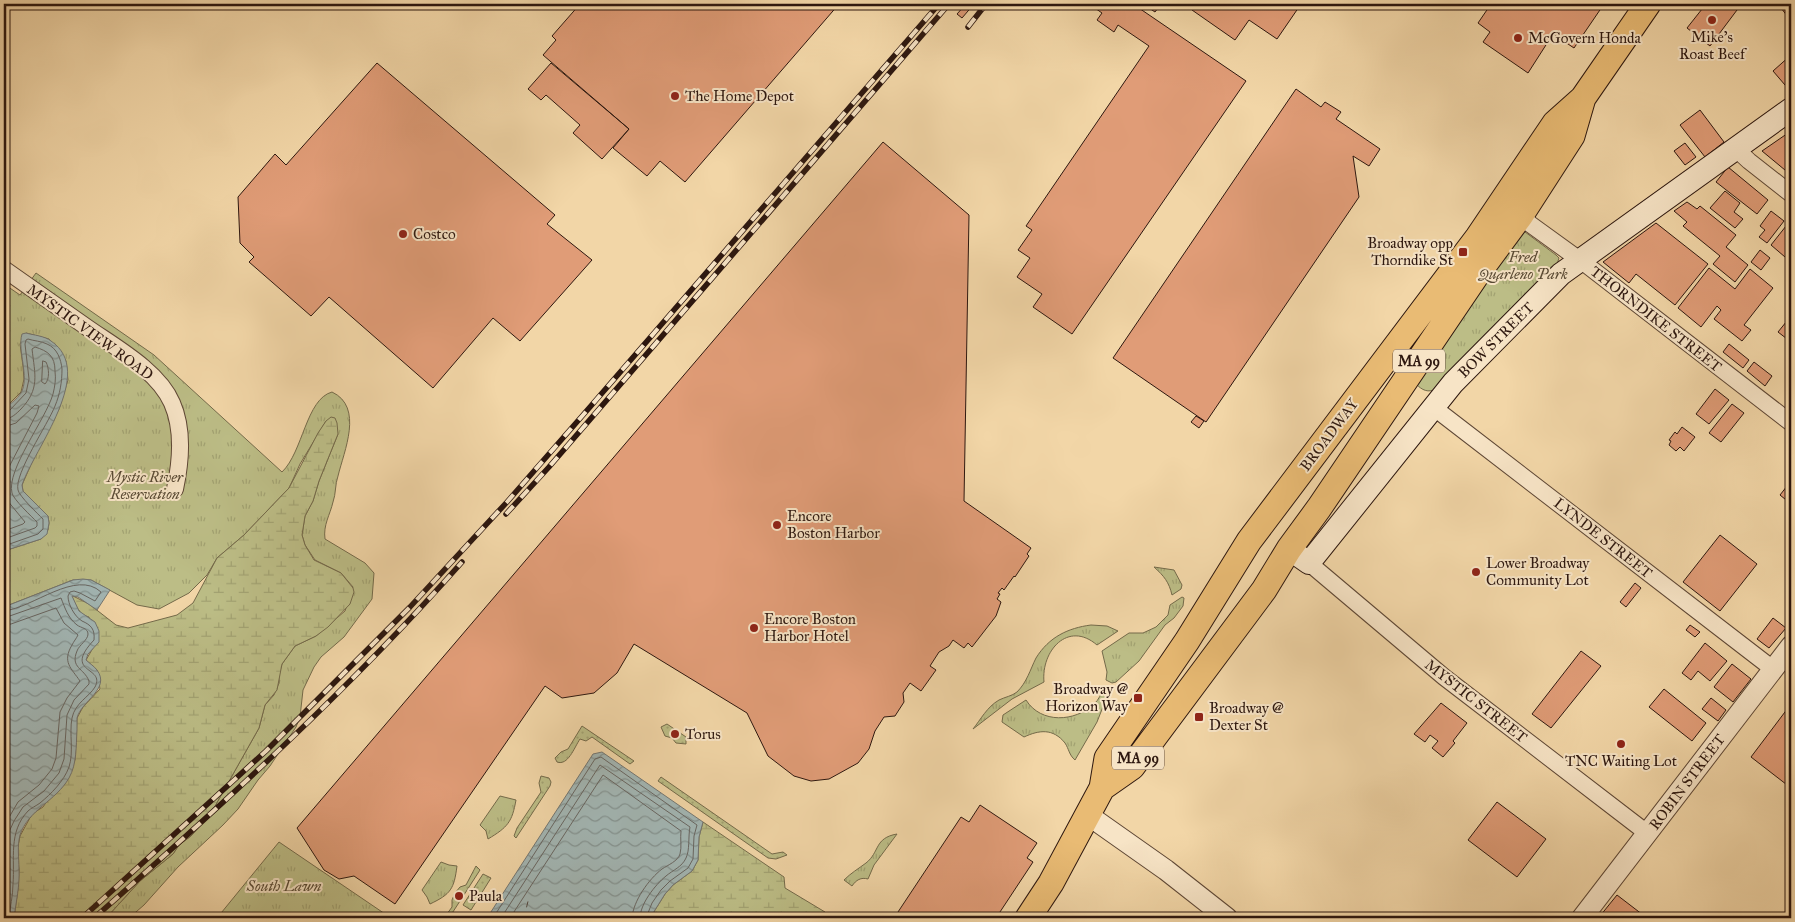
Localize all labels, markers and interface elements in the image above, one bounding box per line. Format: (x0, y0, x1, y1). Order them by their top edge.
marker: Mike's Roast Beef (1706, 14, 1718, 26)
place label: Mike's Roast Beef (1679, 28, 1748, 63)
place label: McGovern Honda (1528, 29, 1642, 47)
marker: McGovern Honda (1512, 32, 1524, 44)
place label: The Home Depot (685, 87, 795, 105)
marker: The Home Depot (669, 90, 681, 102)
place label: Costco (413, 225, 456, 243)
marker: Costco (397, 228, 409, 240)
place label: Broadway opp Thorndike St (1367, 234, 1454, 269)
marker: Broadway opp Thorndike St (1457, 246, 1469, 258)
park label: Fred Quarleno Park (1477, 248, 1568, 283)
street label: THORNDIKE STREET (1587, 262, 1725, 376)
street label: MYSTIC VIEW ROAD (23, 280, 157, 384)
street label: BOW STREET (1454, 298, 1538, 382)
road number: MA 99 (1393, 350, 1445, 372)
street label: BROADWAY (1296, 395, 1362, 475)
park label: Mystic River Reservation (105, 468, 184, 503)
street label: LYNDE STREET (1550, 494, 1656, 582)
place label: Encore Boston Harbor (787, 507, 880, 542)
marker: Encore Boston Harbor (771, 519, 783, 531)
place label: Lower Broadway Community Lot (1486, 554, 1590, 589)
marker: Lower Broadway Community Lot (1470, 566, 1482, 578)
place label: Encore Boston Harbor Hotel (764, 610, 856, 645)
marker: Encore Boston Harbor Hotel (748, 622, 760, 634)
street label: MYSTIC STREET (1421, 656, 1531, 746)
place label: Broadway @ Horizon Way (1045, 680, 1129, 715)
marker: Broadway @ Horizon Way (1132, 692, 1144, 704)
place label: Broadway @ Dexter St (1209, 699, 1284, 734)
marker: Broadway @ Dexter St (1193, 711, 1205, 723)
place label: Torus (685, 725, 721, 743)
marker: Torus (669, 728, 681, 740)
street label: ROBIN STREET (1645, 731, 1729, 833)
marker: TNC Waiting Lot (1615, 738, 1627, 750)
road number: MA 99 (1112, 746, 1164, 770)
place label: TNC Waiting Lot (1565, 752, 1678, 770)
park label: South Lawn (246, 877, 321, 895)
place label: Paula (469, 887, 503, 905)
marker: Paula (453, 890, 465, 902)

